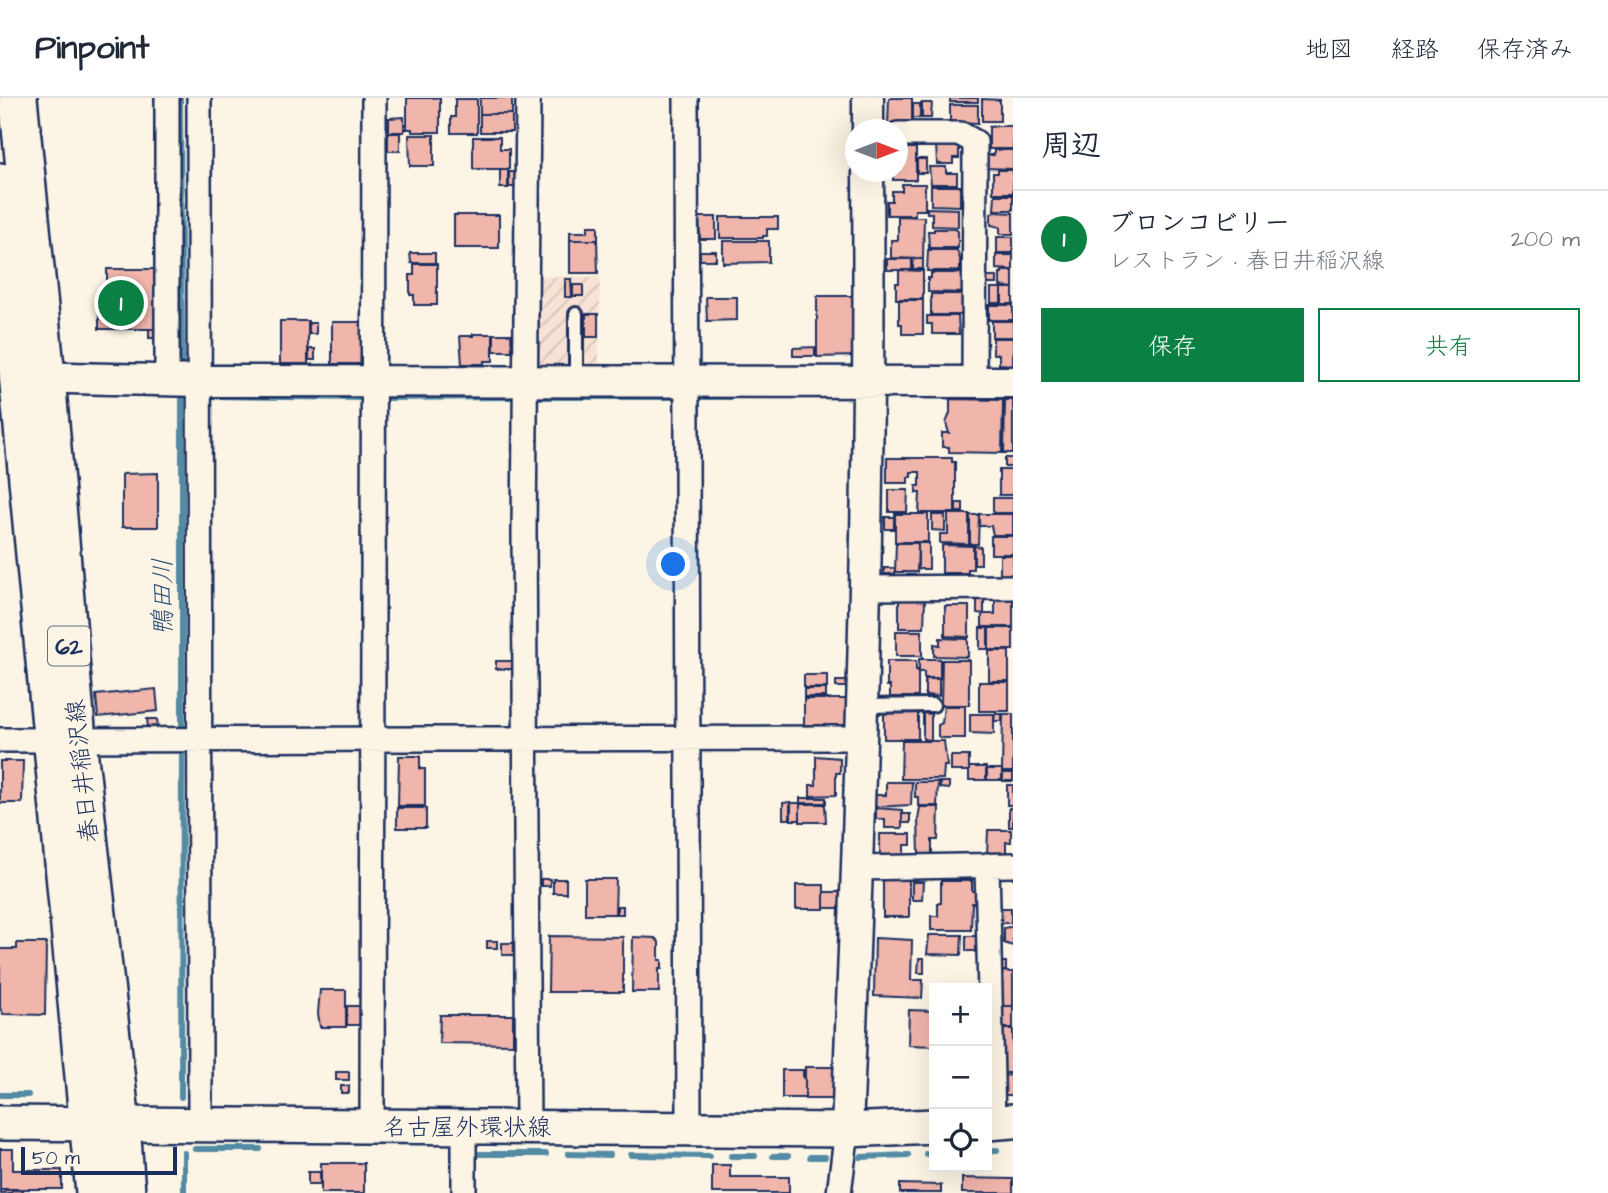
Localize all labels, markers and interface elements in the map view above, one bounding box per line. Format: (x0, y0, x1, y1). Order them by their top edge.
text: Pinpoint (35, 25, 149, 71)
text: 地図 (1305, 33, 1353, 67)
text: 経路 (1391, 33, 1439, 67)
text: 保存済み (1477, 33, 1573, 67)
north arrow (845, 119, 908, 182)
text: 周辺 (1041, 125, 1101, 167)
text: ブロンコビリー (1108, 205, 1290, 241)
text: 1 (1063, 223, 1065, 255)
text: 200 m (1511, 223, 1580, 255)
text: レストラン · 春日井稲沢線 (1108, 245, 1385, 277)
pin: 1 (98, 277, 144, 329)
button: 保存 (1041, 308, 1304, 382)
button: 共有 (1318, 308, 1580, 382)
your location (656, 547, 690, 581)
water label: 鴨田川 (145, 558, 181, 636)
road number: 62 (48, 626, 90, 666)
street label: 春日井稲沢線 (59, 698, 107, 844)
map controls (929, 983, 992, 1172)
button: + (929, 983, 992, 1046)
button: − (929, 1046, 992, 1109)
button: locate (929, 1109, 992, 1172)
street label: 名古屋外環状線 (383, 1111, 551, 1145)
scale bar (21, 1144, 177, 1176)
text: 50 m (32, 1145, 80, 1172)

